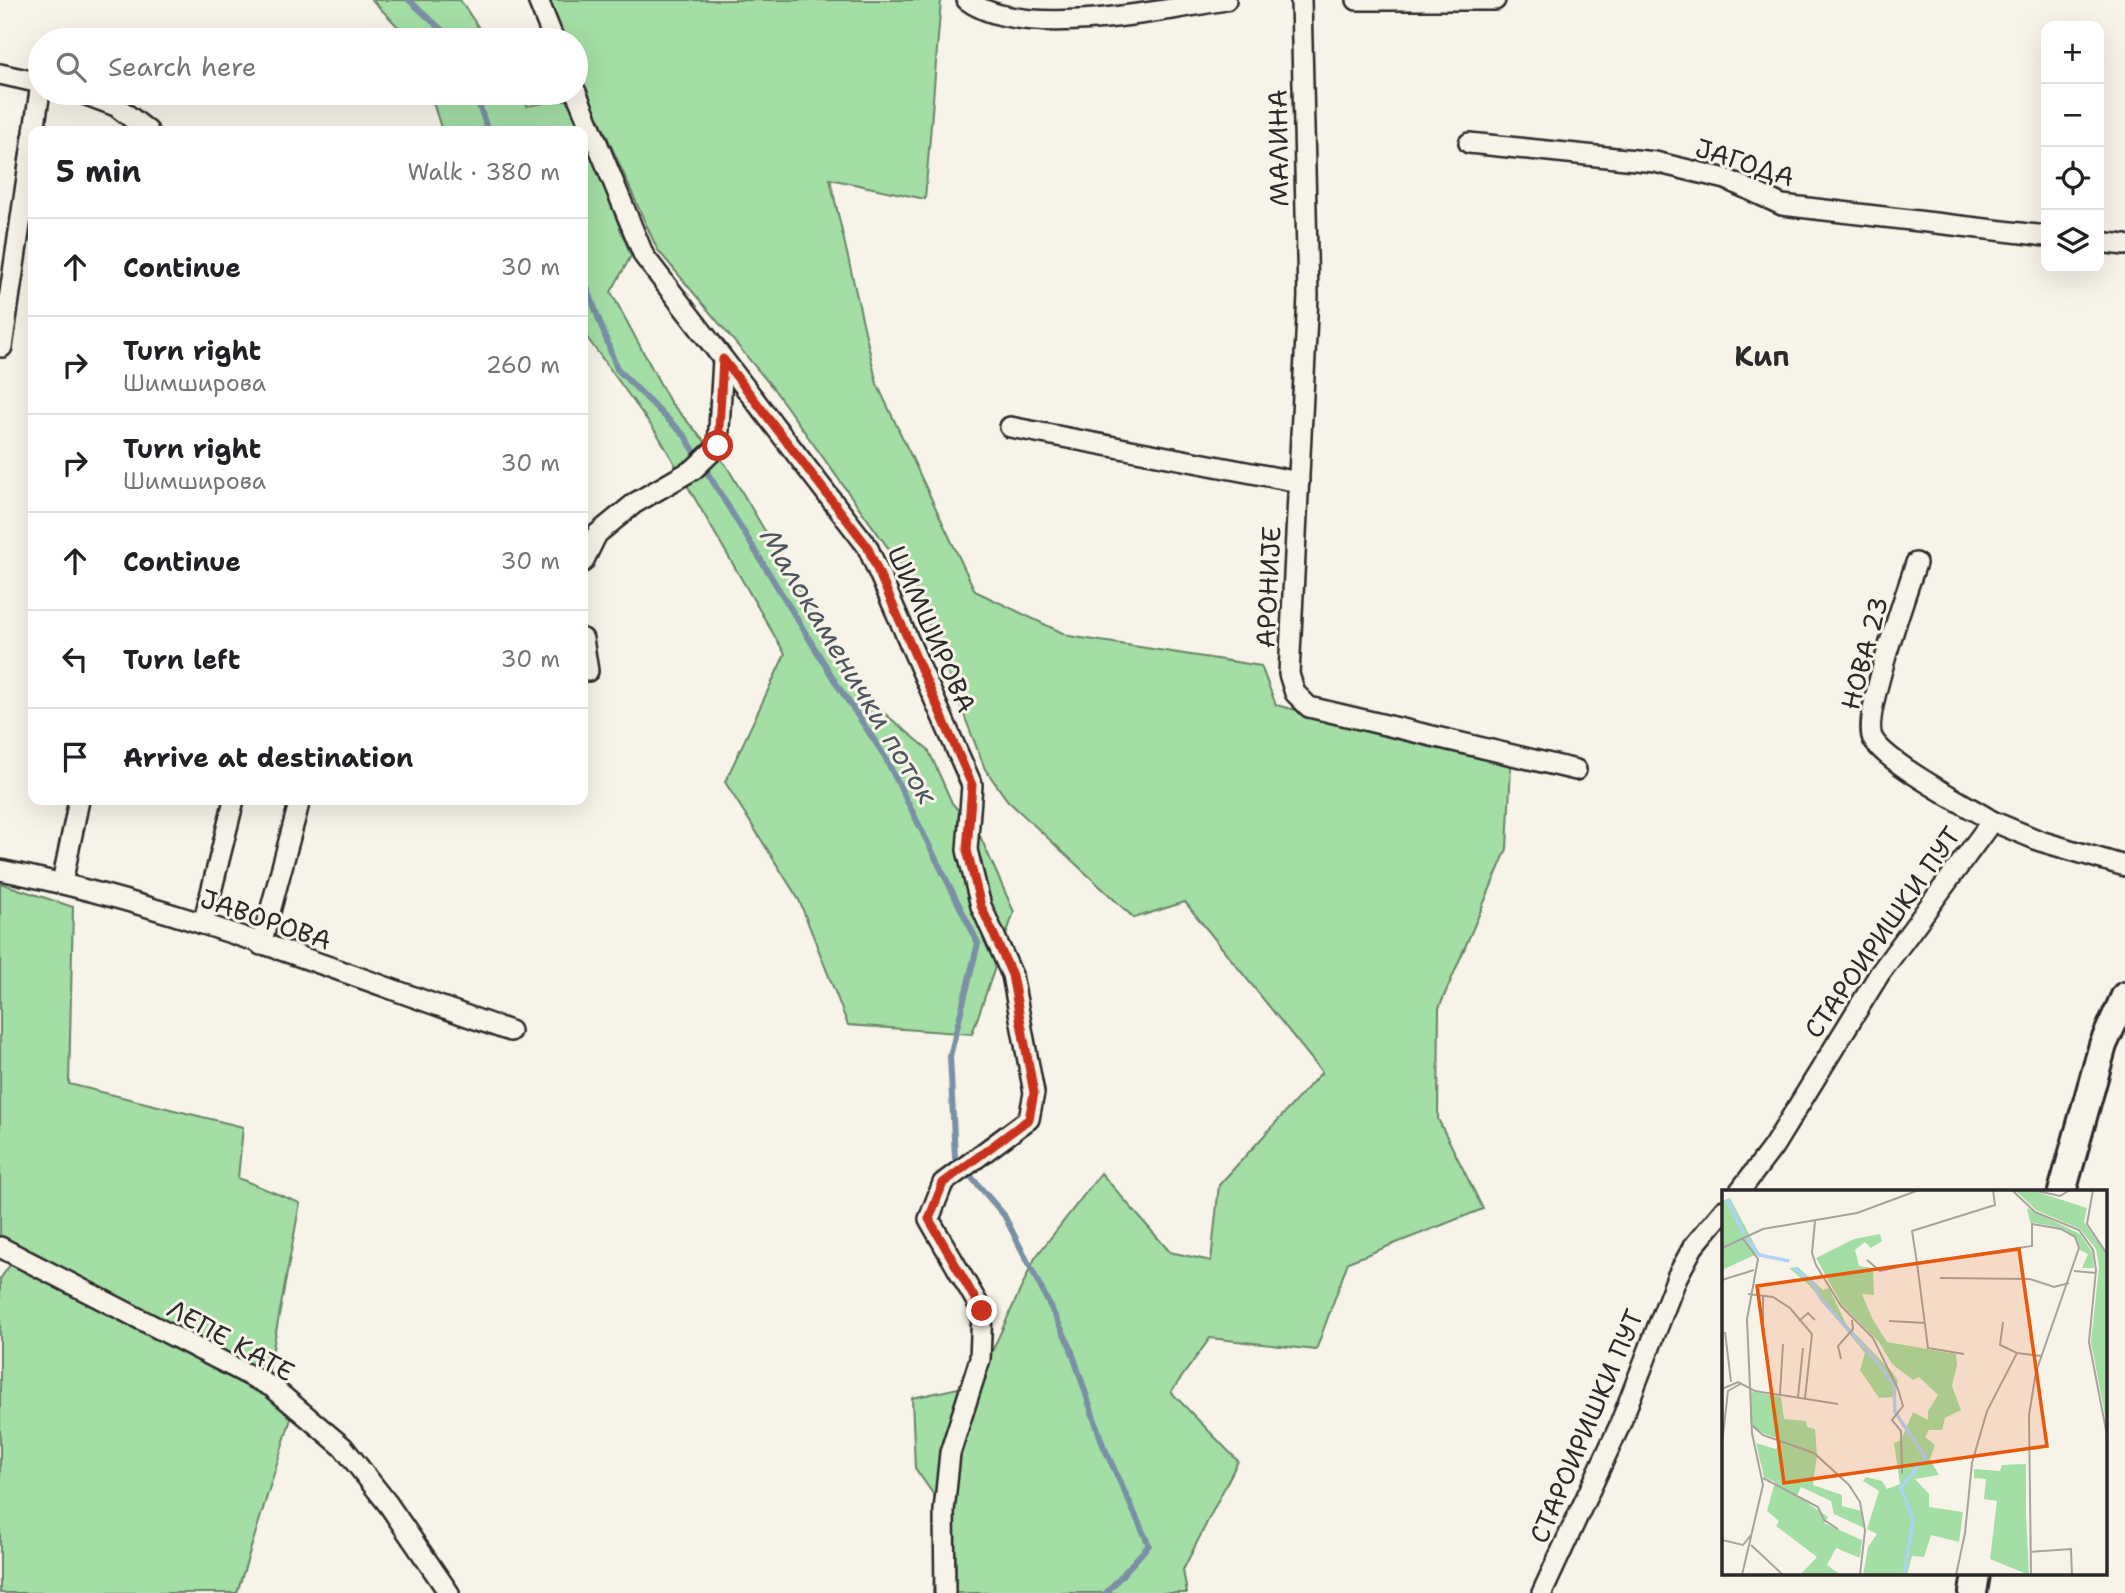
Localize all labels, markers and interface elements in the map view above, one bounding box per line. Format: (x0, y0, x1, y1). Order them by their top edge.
map controls (2041, 21, 2104, 273)
button: + (2041, 21, 2104, 84)
search box (28, 28, 588, 105)
icon: search (52, 48, 90, 86)
text: Search here (108, 49, 257, 84)
button: − (2041, 84, 2104, 147)
street label: МАЛИНА (1259, 89, 1297, 207)
street label: ЈАГОДА (1691, 130, 1799, 194)
button: locate (2041, 147, 2104, 210)
text: 5 min (56, 151, 141, 192)
text: Walk · 380 m (407, 157, 560, 187)
button: layers (2041, 210, 2104, 273)
icon: ahead (56, 248, 94, 286)
text: Continue (123, 250, 241, 285)
text: 30 m (501, 252, 560, 282)
text: Turn right (123, 333, 261, 368)
district label: Кип (1734, 337, 1790, 375)
icon: right (56, 346, 94, 384)
text: 260 m (486, 350, 560, 380)
text: Шимширова (123, 368, 266, 398)
route start (702, 430, 733, 461)
text: Turn right (123, 431, 261, 466)
icon: right (56, 444, 94, 482)
text: 30 m (501, 448, 560, 478)
text: Шимширова (123, 466, 266, 496)
water label: Малокаменички поток (751, 521, 947, 812)
street label: АРОНИЈЕ (1247, 525, 1289, 649)
street label: ШИМШИРОВА (880, 540, 984, 718)
icon: ahead (56, 542, 94, 580)
text: Continue (123, 544, 241, 579)
text: 30 m (501, 546, 560, 576)
street label: НОВА 23 (1832, 592, 1896, 714)
icon: left (56, 640, 94, 678)
text: Turn left (123, 642, 240, 677)
text: 30 m (501, 644, 560, 674)
icon: arrive (56, 738, 94, 776)
text: Arrive at destination (123, 740, 413, 775)
street label: СТАРОИРИШКИ ПУТ (1796, 819, 1968, 1045)
street label: ЈАВОРОВА (196, 880, 336, 958)
inset map (1722, 1190, 2108, 1576)
street label: ЛЕПЕ КАТЕ (161, 1291, 301, 1389)
route end (966, 1295, 997, 1326)
street label: СТАРОИРИШКИ ПУТ (1521, 1304, 1651, 1548)

